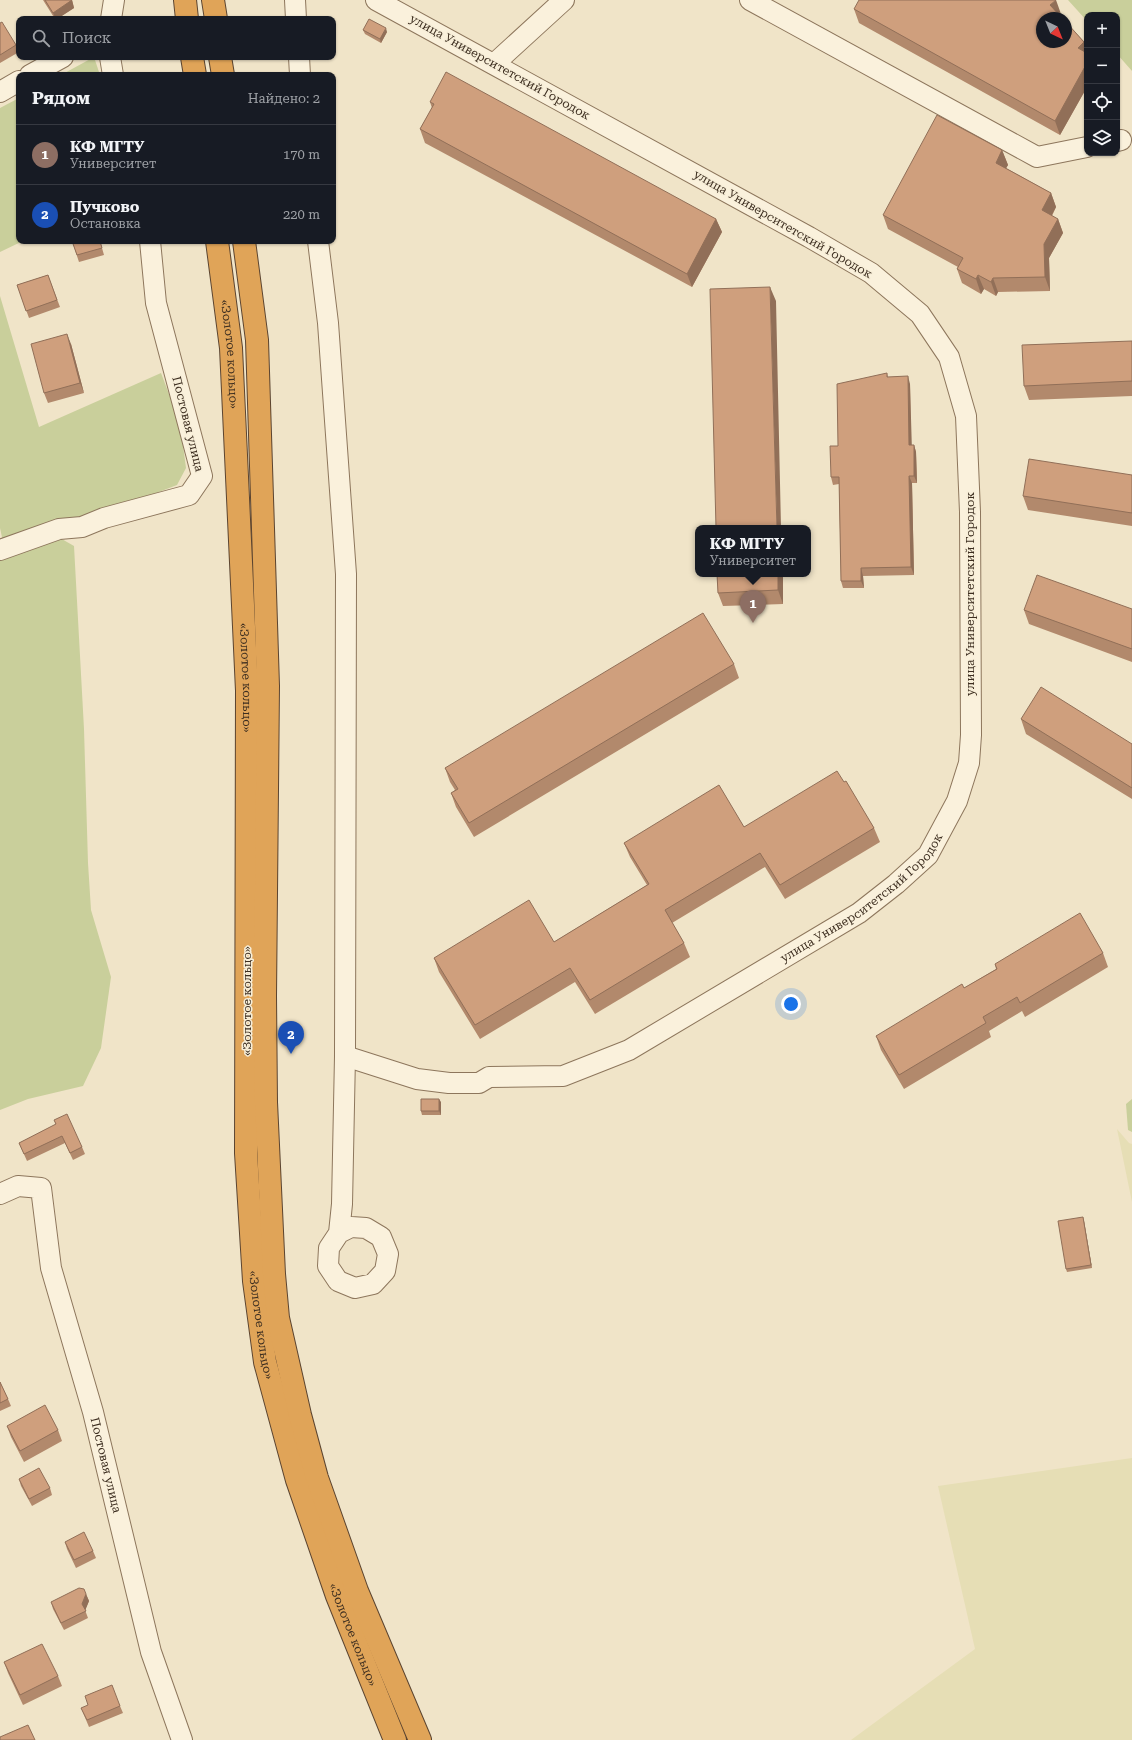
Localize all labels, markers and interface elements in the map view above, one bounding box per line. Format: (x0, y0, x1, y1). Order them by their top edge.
street label: улица Университетский Городок (407, 11, 593, 123)
north arrow (1036, 12, 1072, 48)
map controls (1084, 12, 1120, 156)
button: + (1084, 12, 1120, 48)
search box (16, 16, 336, 60)
icon: search (30, 27, 52, 49)
text: Поиск (62, 29, 111, 47)
button: − (1084, 48, 1120, 84)
button: locate (1084, 84, 1120, 120)
text: Рядом (32, 88, 90, 108)
text: Найдено: 2 (248, 91, 320, 106)
button: layers (1084, 120, 1120, 156)
text: КФ МГТУ (70, 138, 144, 156)
text: 1 (41, 147, 49, 162)
text: 170 m (283, 147, 320, 162)
text: Университет (70, 156, 156, 171)
street label: улица Университетский Городок (691, 167, 875, 281)
text: Пучково (70, 198, 140, 216)
text: 2 (41, 207, 49, 222)
text: 220 m (283, 207, 320, 222)
text: Остановка (70, 216, 141, 231)
street label: «Золотое кольцо» (218, 299, 241, 409)
street label: Постовая улица (169, 375, 207, 474)
street label: улица Университетский Городок (963, 492, 977, 696)
popup (695, 525, 811, 577)
text: КФ МГТУ (710, 535, 784, 553)
text: Университет (710, 553, 796, 568)
pin: 1 (740, 590, 766, 623)
street label: «Золотое кольцо» (237, 623, 254, 733)
street label: улица Университетский Городок (778, 830, 946, 965)
street label: «Золотое кольцо» (240, 946, 254, 1056)
your location (781, 994, 801, 1014)
pin: 2 (278, 1021, 304, 1054)
street label: «Золотое кольцо» (246, 1270, 276, 1381)
street label: Постовая улица (88, 1416, 124, 1515)
street label: «Золотое кольцо» (326, 1581, 380, 1688)

